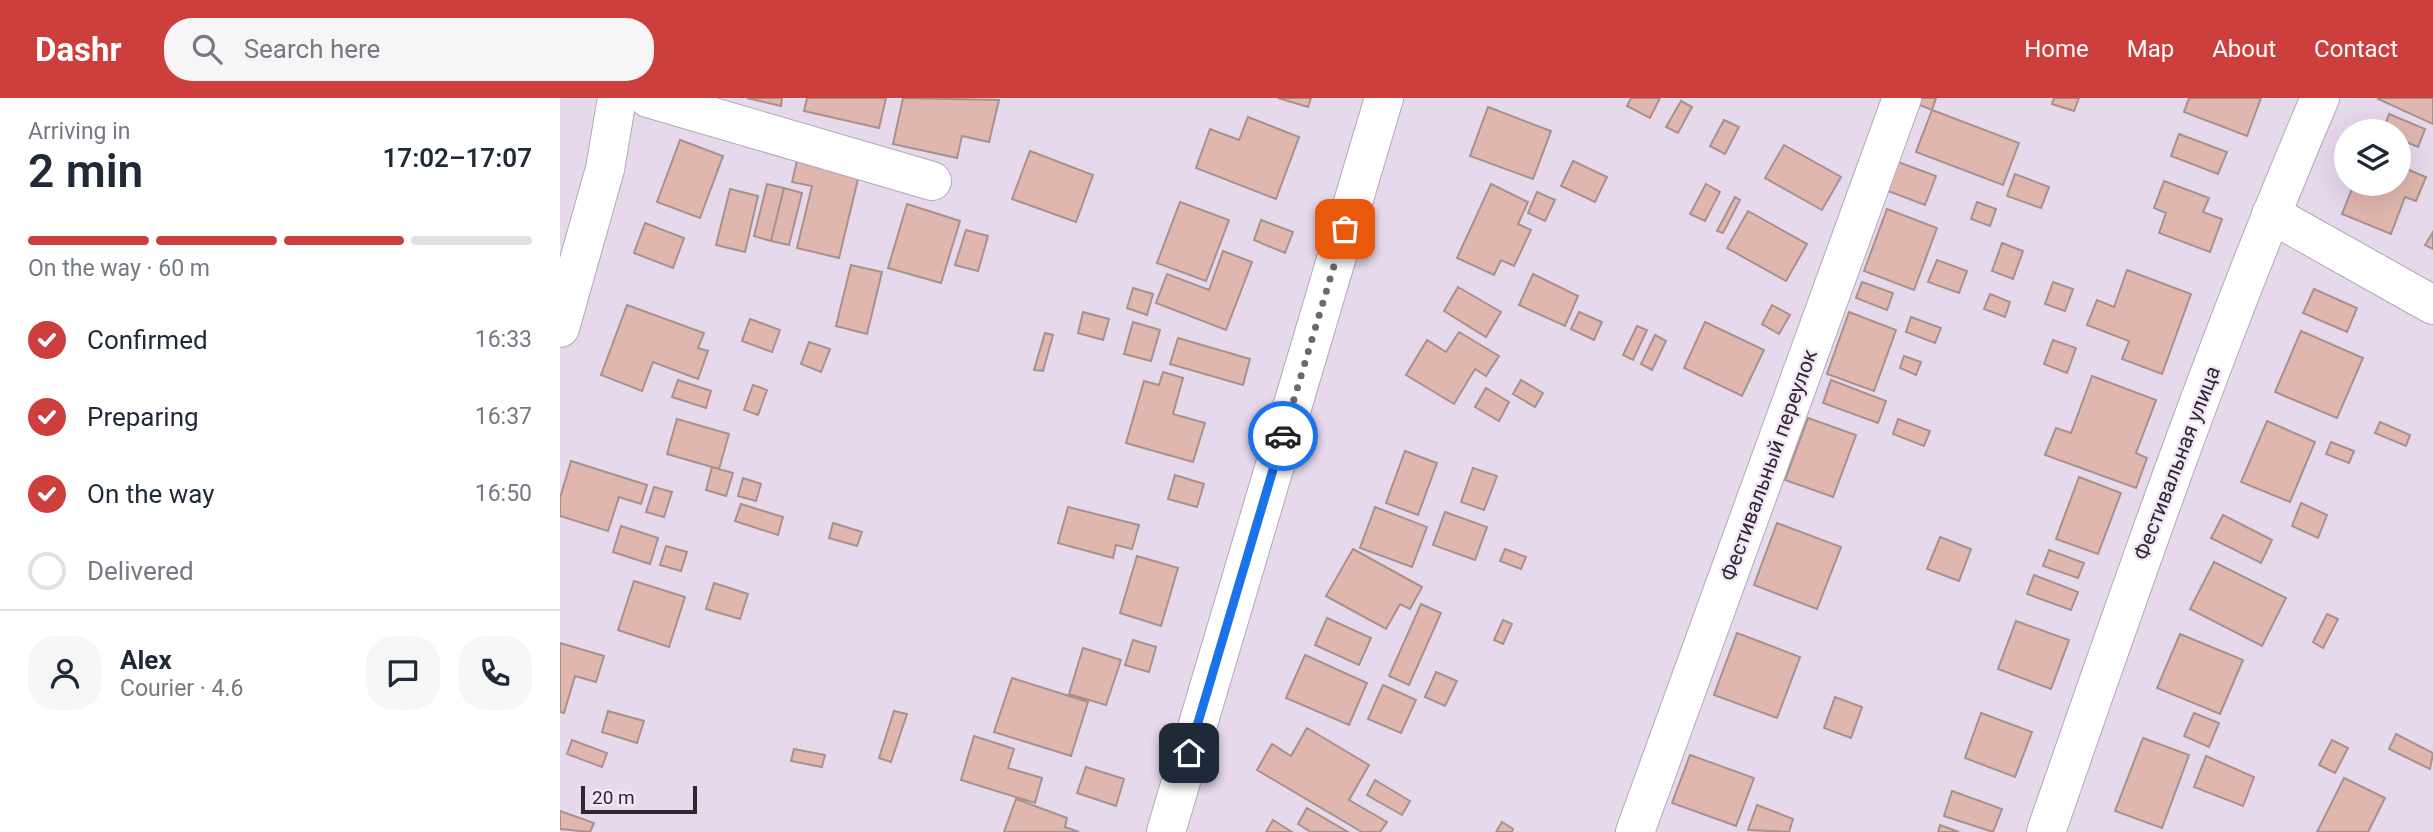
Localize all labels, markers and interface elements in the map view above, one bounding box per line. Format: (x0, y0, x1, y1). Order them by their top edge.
search box (164, 18, 654, 81)
text: Dashr (35, 30, 122, 69)
icon: search (188, 30, 226, 68)
text: Search here (244, 34, 380, 64)
text: Home (2024, 35, 2089, 63)
text: Map (2127, 35, 2174, 63)
text: About (2212, 35, 2276, 63)
text: Contact (2314, 35, 2398, 63)
text: Arriving in (28, 118, 131, 145)
map controls (2334, 119, 2411, 196)
button: layers (2334, 119, 2411, 196)
text: 17:02–17:07 (382, 143, 532, 173)
text: 2 min (28, 144, 143, 198)
pin (1315, 199, 1375, 259)
icon: bag (1326, 210, 1364, 248)
text: On the way · 60 m (28, 255, 210, 282)
icon: check (28, 321, 66, 359)
text: Confirmed (87, 325, 208, 355)
text: 16:33 (475, 326, 532, 353)
street label: Фестивальный переулок (1716, 345, 1822, 584)
street label: Фестивальная улица (2129, 363, 2225, 563)
icon: check (28, 398, 66, 436)
courier (1248, 401, 1318, 471)
text: Preparing (87, 402, 199, 432)
text: 16:37 (475, 403, 532, 430)
icon: car (1264, 417, 1302, 455)
icon: check (28, 475, 66, 513)
text: On the way (87, 479, 215, 509)
text: 16:50 (475, 480, 532, 507)
text: Delivered (87, 556, 194, 586)
button: person (28, 636, 102, 710)
button: chat (366, 636, 440, 710)
button: phone (458, 636, 532, 710)
text: Alex (120, 645, 172, 675)
text: Courier · 4.6 (120, 675, 243, 702)
pin (1159, 723, 1219, 783)
icon: home (1170, 734, 1208, 772)
scale bar (581, 783, 696, 815)
text: 20 m (592, 786, 635, 809)

